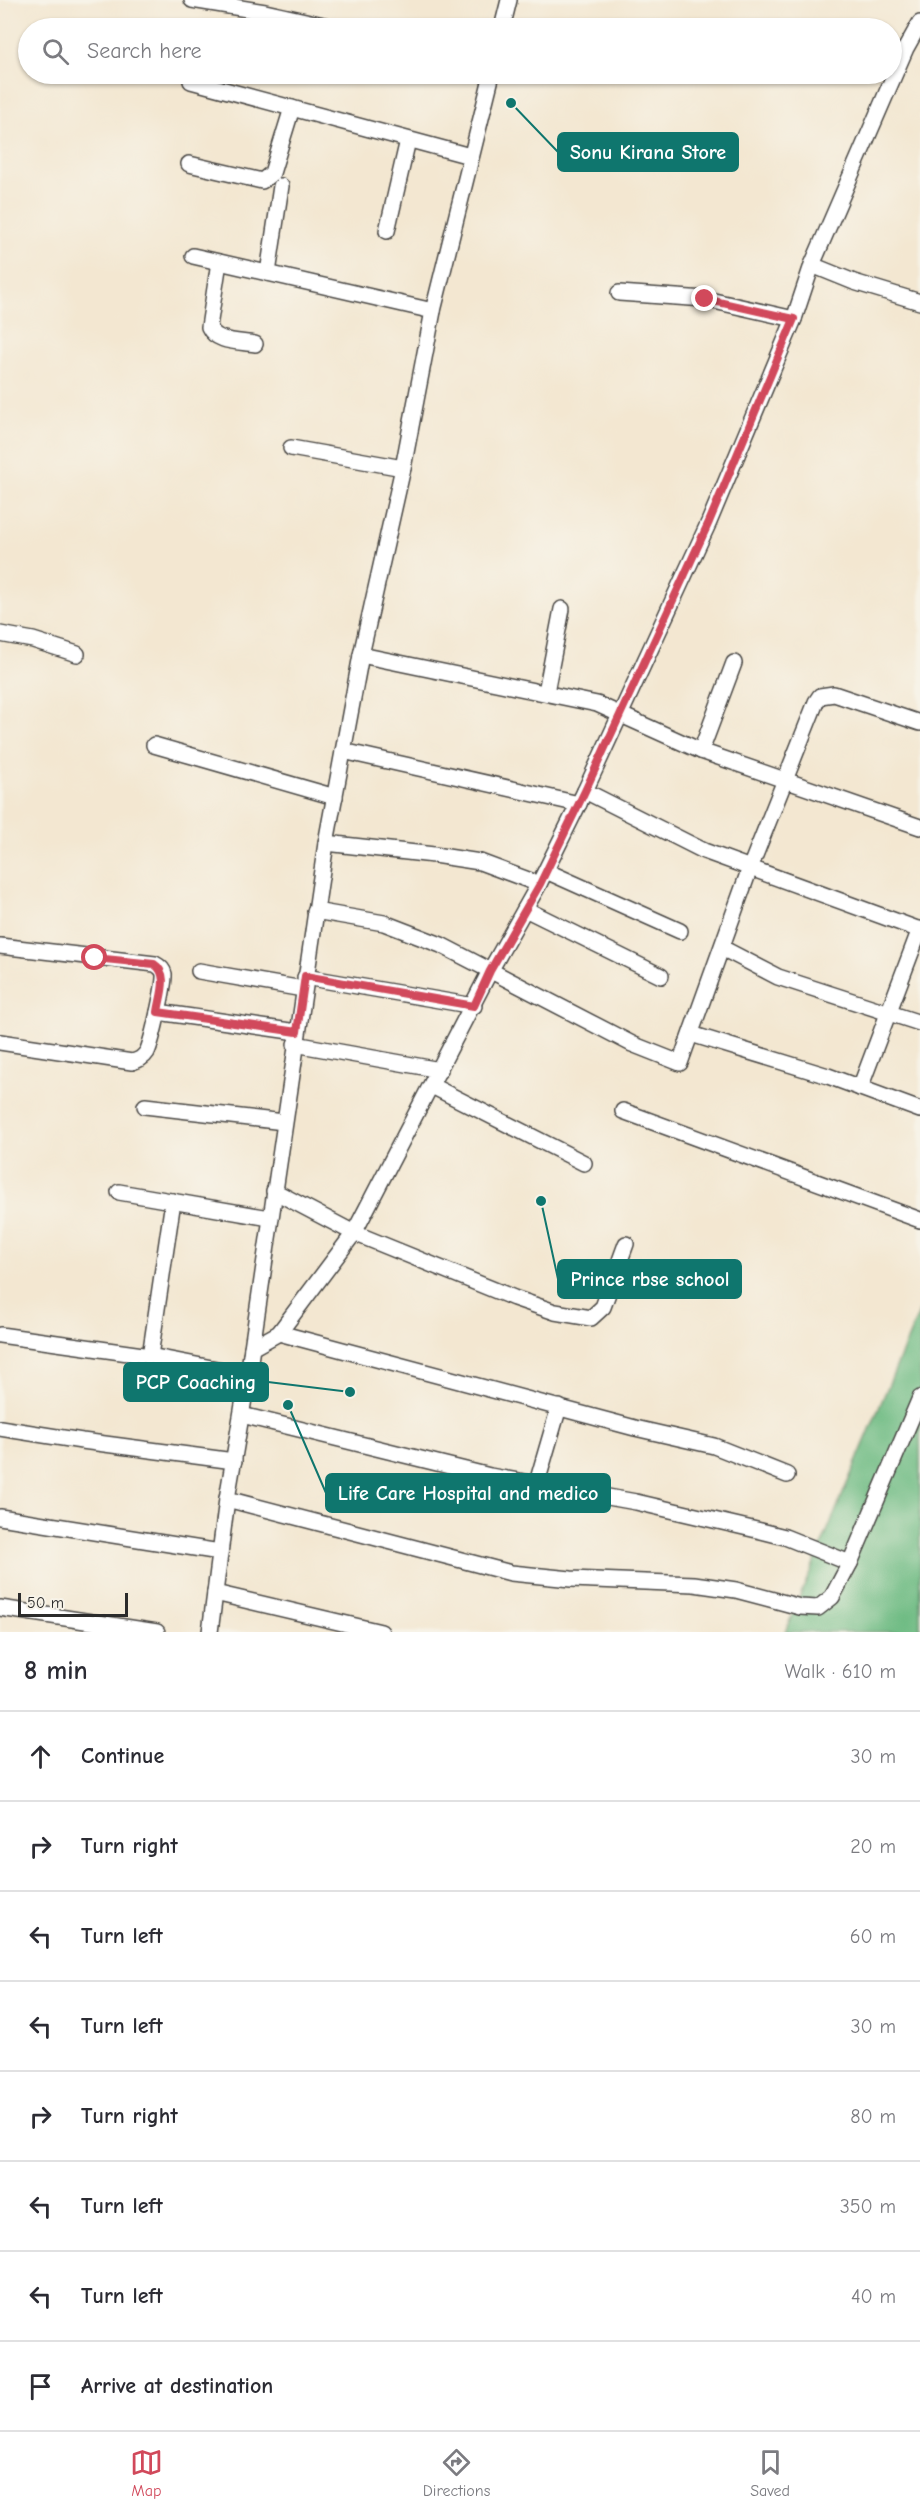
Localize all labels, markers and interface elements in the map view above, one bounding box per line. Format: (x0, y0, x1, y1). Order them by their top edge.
search box (18, 18, 902, 84)
icon: search (39, 35, 72, 68)
text: Search here (87, 38, 202, 64)
callout: Sonu Kirana Store (558, 133, 738, 171)
text: Sonu Kirana Store (570, 141, 726, 164)
route end (691, 285, 717, 311)
route start (81, 944, 107, 970)
callout: Prince rbse school (558, 1260, 741, 1298)
text: Prince rbse school (570, 1268, 730, 1291)
callout: PCP Coaching (124, 1363, 268, 1401)
text: PCP Coaching (136, 1371, 256, 1394)
callout: Life Care Hospital and medico (326, 1474, 610, 1512)
text: Life Care Hospital and medico (338, 1482, 598, 1505)
scale bar (18, 1590, 128, 1618)
text: 50 m (27, 1594, 64, 1612)
text: 8 min (24, 1656, 88, 1686)
text: Walk · 610 m (785, 1660, 896, 1683)
icon: ahead (24, 1740, 57, 1773)
text: Continue (81, 1743, 164, 1769)
text: 30 m (850, 1745, 896, 1768)
icon: right (24, 1830, 57, 1863)
text: Turn right (81, 1833, 178, 1859)
text: 20 m (850, 1835, 896, 1858)
icon: left (24, 1920, 57, 1953)
text: Turn left (81, 1923, 163, 1949)
text: 60 m (850, 1925, 896, 1948)
icon: left (24, 2010, 57, 2043)
text: Turn left (81, 2013, 163, 2039)
text: 30 m (850, 2015, 896, 2038)
icon: right (24, 2100, 57, 2133)
text: Turn right (81, 2103, 178, 2129)
text: 80 m (850, 2105, 896, 2128)
icon: left (24, 2190, 57, 2223)
text: Turn left (81, 2193, 163, 2219)
text: 350 m (840, 2195, 896, 2218)
icon: left (24, 2280, 57, 2313)
text: Turn left (81, 2283, 163, 2309)
text: 40 m (851, 2285, 896, 2308)
icon: arrive (24, 2370, 57, 2403)
text: Arrive at destination (81, 2373, 273, 2399)
tab: Map (130, 2446, 163, 2500)
tab: Directions (423, 2446, 490, 2500)
tab: Saved (750, 2446, 790, 2500)

